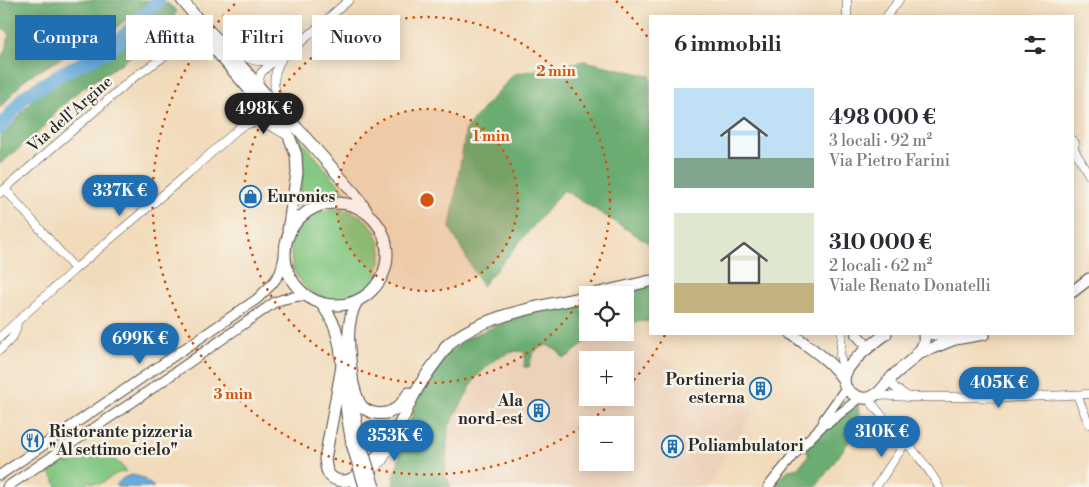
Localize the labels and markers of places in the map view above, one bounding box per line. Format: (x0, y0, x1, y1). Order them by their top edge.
pin: 498K € (223, 92, 305, 135)
pin: 337K € (79, 174, 161, 217)
shop icon: Euronics (239, 185, 263, 209)
place label: Euronics (267, 187, 336, 207)
centre of rings (418, 191, 436, 209)
pin: 699K € (99, 322, 181, 365)
pin: 405K € (958, 366, 1040, 409)
place label: Portineria esterna (666, 370, 745, 408)
building icon: Portineria esterna (749, 377, 773, 401)
place label: Ala nord-est (458, 391, 523, 429)
building icon: Ala nord-est (527, 398, 551, 422)
pin: 310K € (841, 416, 923, 458)
pin: 353K € (354, 420, 436, 462)
place label: Ristorante pizzeria "Al settimo cielo" (49, 422, 193, 460)
restaurant icon: Ristorante pizzeria "Al settimo cielo" (21, 429, 45, 453)
building icon: Poliambulatori (660, 434, 684, 458)
place label: Poliambulatori (688, 436, 804, 456)

